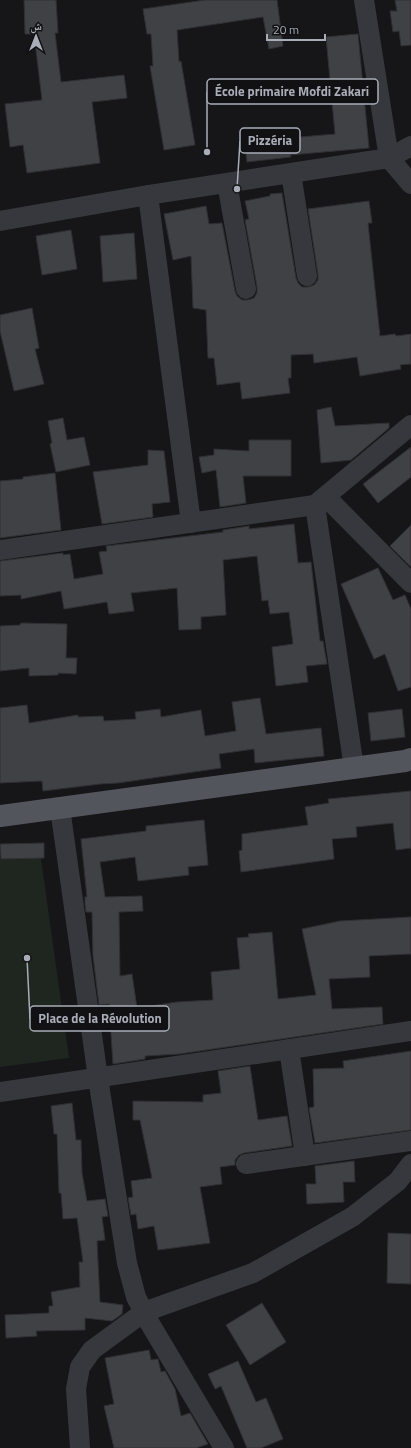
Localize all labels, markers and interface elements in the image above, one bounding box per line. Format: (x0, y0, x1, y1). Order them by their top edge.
north arrow (16, 16, 56, 56)
scale bar (267, 16, 325, 42)
text: ش (30, 18, 42, 34)
text: 20 m (273, 20, 299, 39)
callout: École primaire Mofdi Zakari (207, 79, 378, 104)
text: École primaire Mofdi Zakari (215, 81, 369, 101)
callout: Pizzéria (240, 128, 300, 153)
text: Pizzéria (248, 130, 292, 150)
callout: Place de la Révolution (30, 1006, 169, 1031)
text: Place de la Révolution (38, 1008, 162, 1028)

